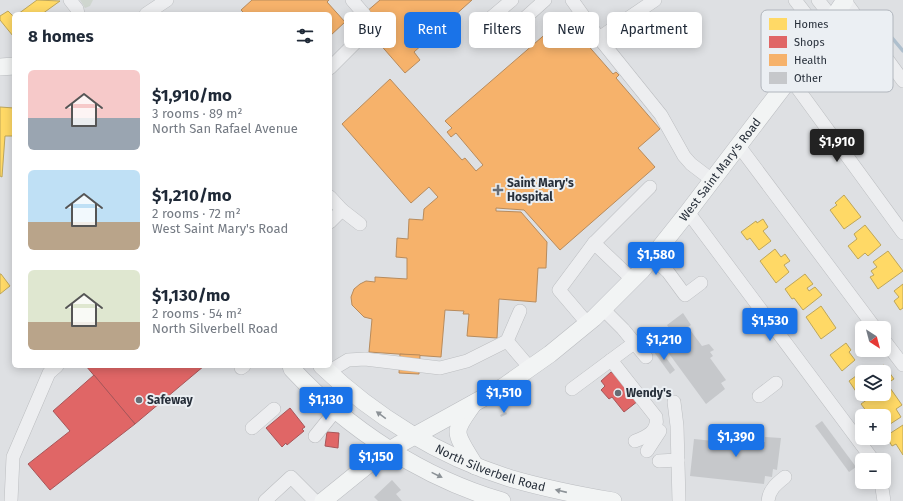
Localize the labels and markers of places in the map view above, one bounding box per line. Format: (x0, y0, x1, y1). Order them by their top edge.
pin: $1,910 (804, 129, 870, 163)
place label: Saint Mary's Hospital (507, 176, 574, 204)
marker: Saint Mary's Hospital (492, 184, 504, 196)
pin: $1,580 (623, 242, 689, 276)
pin: $1,530 (737, 308, 803, 342)
pin: $1,210 (631, 327, 697, 361)
pin: $1,510 (471, 380, 537, 414)
place label: Wendy's (626, 386, 672, 400)
pin: $1,130 (293, 387, 359, 421)
marker: Wendy's (613, 388, 623, 398)
place label: Safeway (147, 393, 193, 407)
marker: Safeway (134, 395, 144, 405)
pin: $1,390 (703, 424, 769, 458)
pin: $1,150 (343, 444, 409, 478)

